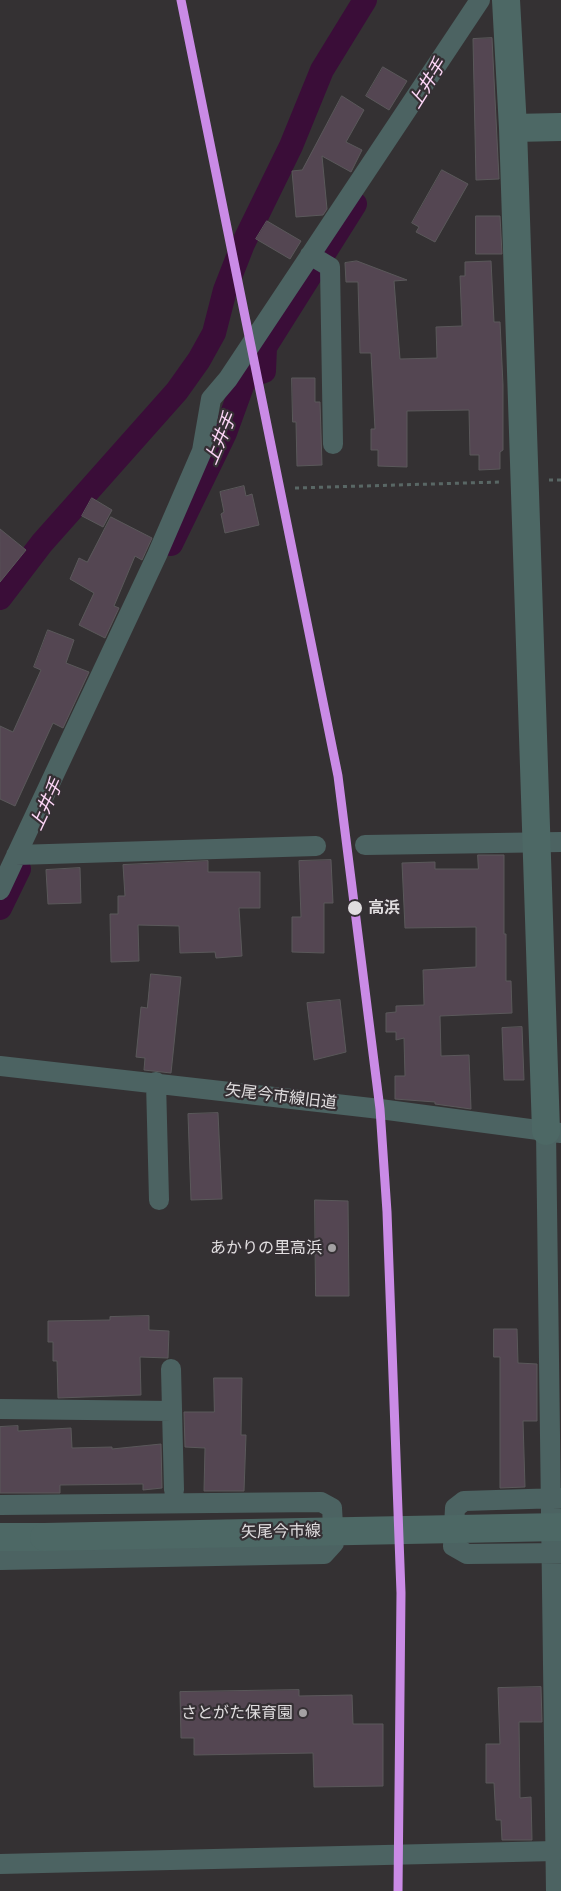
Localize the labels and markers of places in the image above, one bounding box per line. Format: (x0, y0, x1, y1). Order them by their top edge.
place label: 高浜 (368, 898, 400, 918)
marker: 高浜 (346, 899, 364, 917)
place label: あかりの里高浜 (210, 1238, 322, 1258)
marker: あかりの里高浜 (326, 1242, 338, 1254)
place label: さとがた保育園 (181, 1703, 293, 1723)
marker: さとがた保育園 (297, 1707, 309, 1719)

